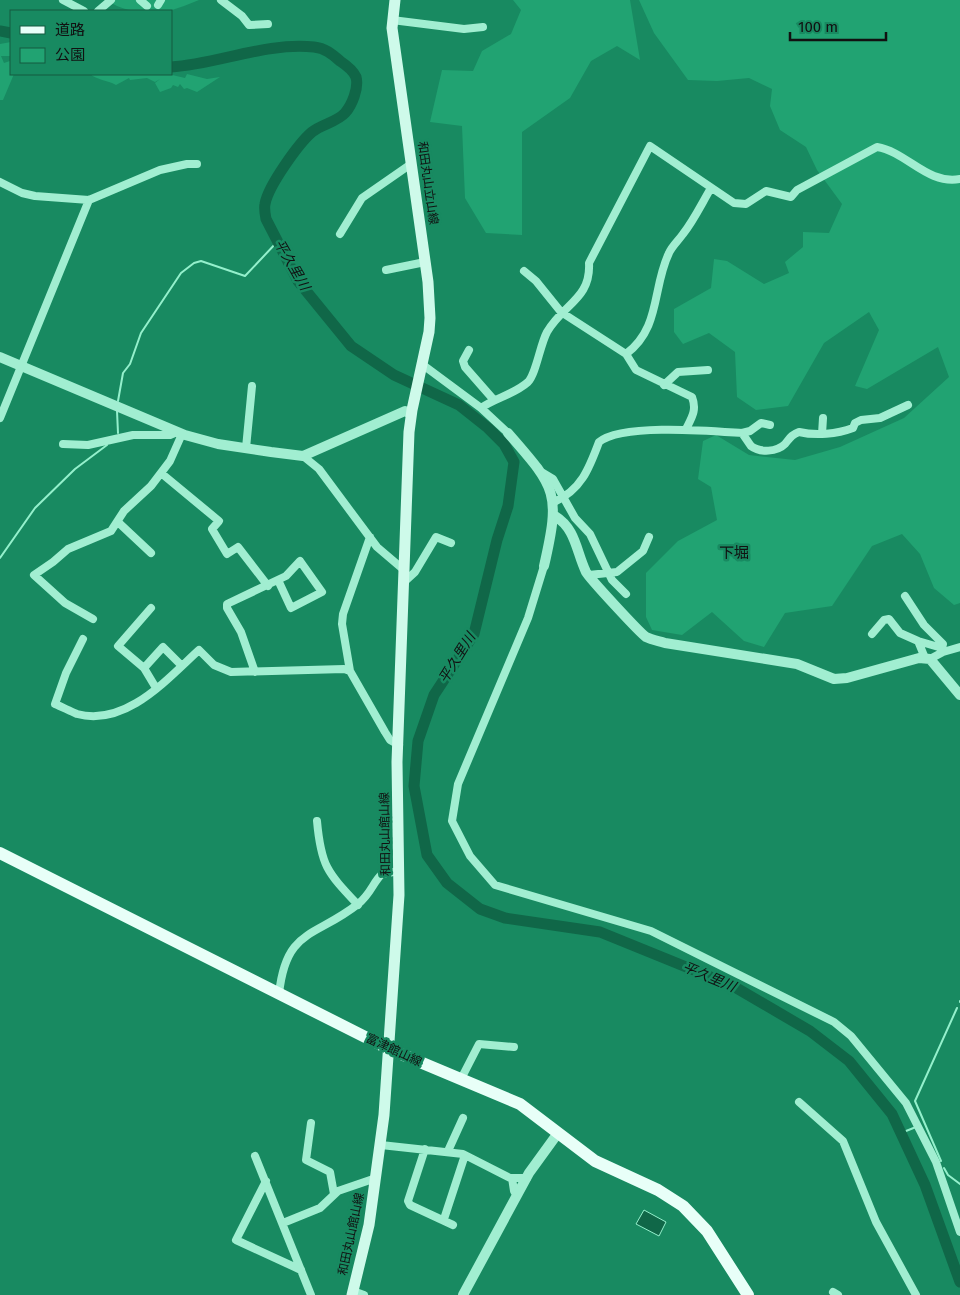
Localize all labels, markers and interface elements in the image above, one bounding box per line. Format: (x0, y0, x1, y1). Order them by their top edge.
legend (10, 10, 172, 75)
scale bar (790, 10, 886, 42)
text: 100 m (798, 18, 838, 36)
text: 道路 (55, 21, 85, 39)
text: 公園 (55, 46, 85, 64)
street label: 和田丸山立山線 (415, 140, 441, 226)
water label: 平久里川 (271, 237, 314, 295)
district label: 下堀 (719, 544, 749, 562)
water label: 平久里川 (435, 628, 480, 686)
street label: 和田丸山館山線 (377, 792, 393, 876)
water label: 平久里川 (680, 958, 740, 997)
street label: 富津館山線 (364, 1031, 424, 1069)
street label: 和田丸山館山線 (335, 1191, 367, 1277)

